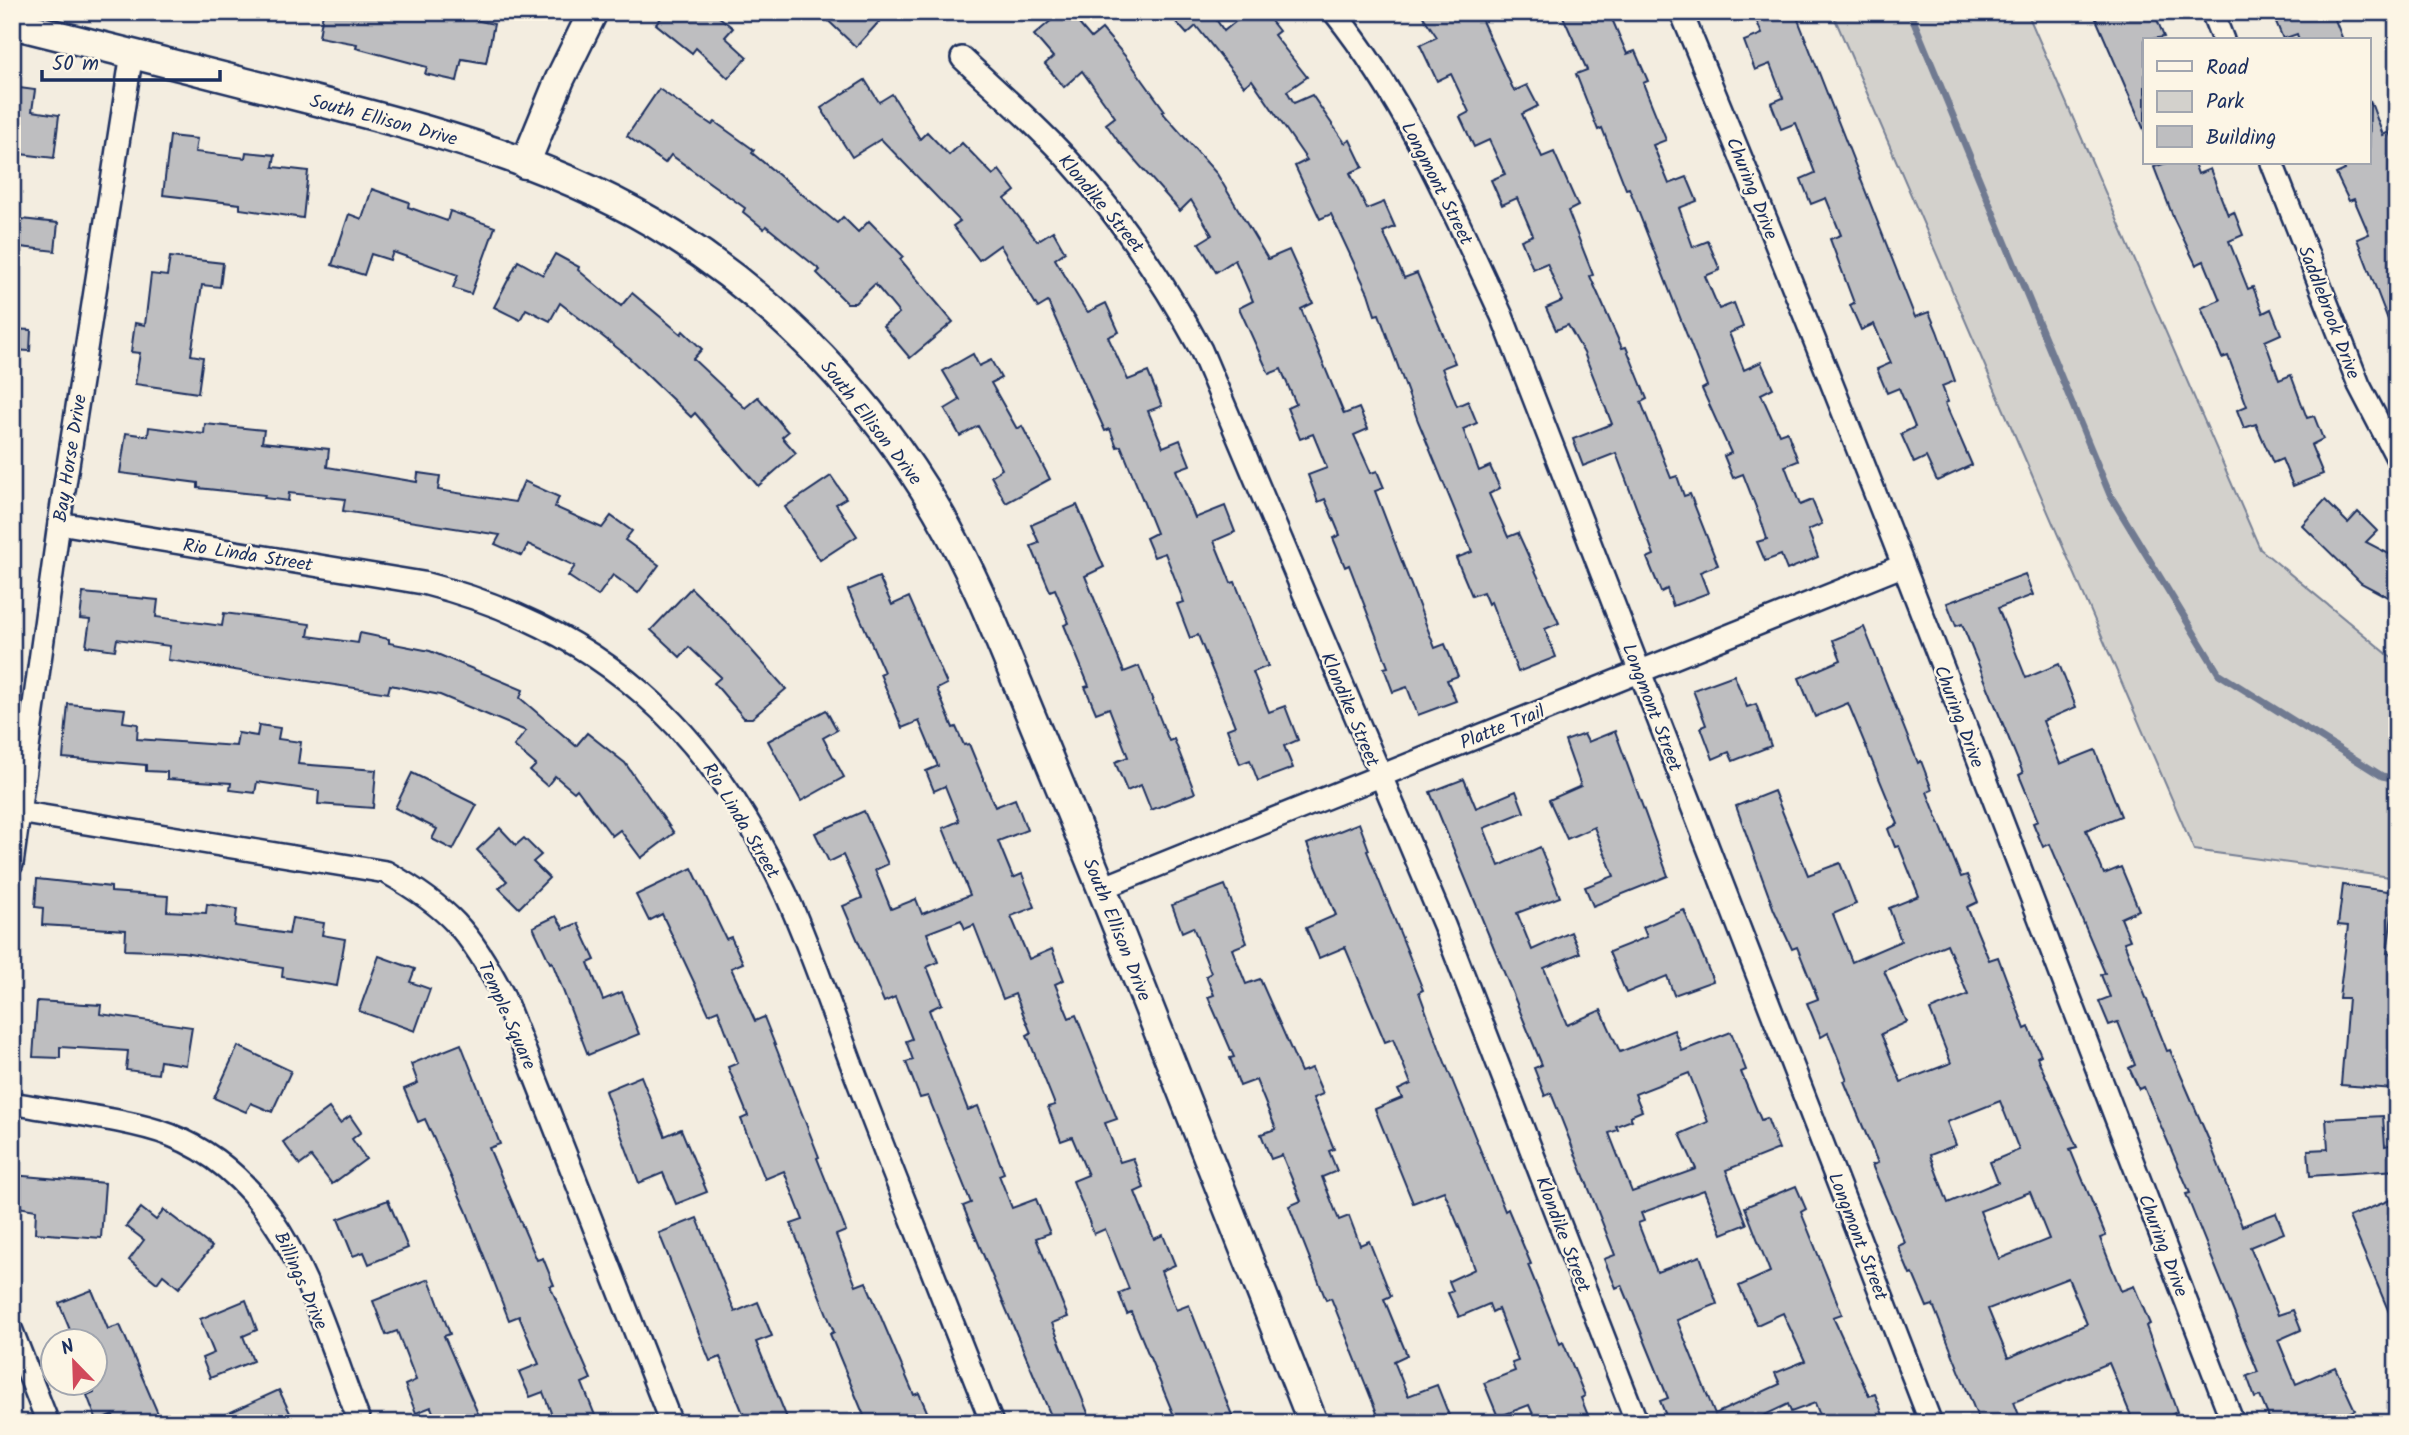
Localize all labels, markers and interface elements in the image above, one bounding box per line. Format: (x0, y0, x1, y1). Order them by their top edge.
scale bar (42, 38, 220, 82)
legend (2143, 38, 2370, 164)
text: 50 m (52, 48, 99, 81)
text: Road (2206, 52, 2249, 85)
text: Park (2206, 86, 2244, 119)
street label: South Ellison Drive (306, 87, 461, 155)
street label: Longmont Street (1392, 117, 1481, 251)
text: Building (2206, 122, 2276, 155)
street label: Churing Drive (1717, 133, 1785, 245)
street label: Klondike Street (1050, 148, 1152, 261)
street label: Saddlebrook Drive (2289, 242, 2368, 384)
street label: South Ellison Drive (812, 354, 929, 493)
street label: Bay Horse Drive (46, 392, 96, 524)
street label: Rio Linda Street (181, 531, 315, 581)
street label: Longmont Street (1613, 639, 1690, 777)
street label: Klondike Street (1312, 648, 1387, 772)
street label: Churing Drive (1925, 661, 1992, 773)
street label: Platte Trail (1456, 697, 1550, 758)
street label: Rio Linda Street (694, 757, 787, 885)
street label: South Ellison Drive (1074, 854, 1159, 1006)
street label: Temple Square (469, 957, 544, 1075)
street label: Longmont Street (1819, 1168, 1896, 1306)
street label: Klondike Street (1526, 1172, 1598, 1298)
street label: Churing Drive (2129, 1190, 2196, 1302)
street label: Billings Drive (265, 1227, 335, 1335)
north arrow (38, 1326, 108, 1396)
text: N (57, 1332, 80, 1364)

